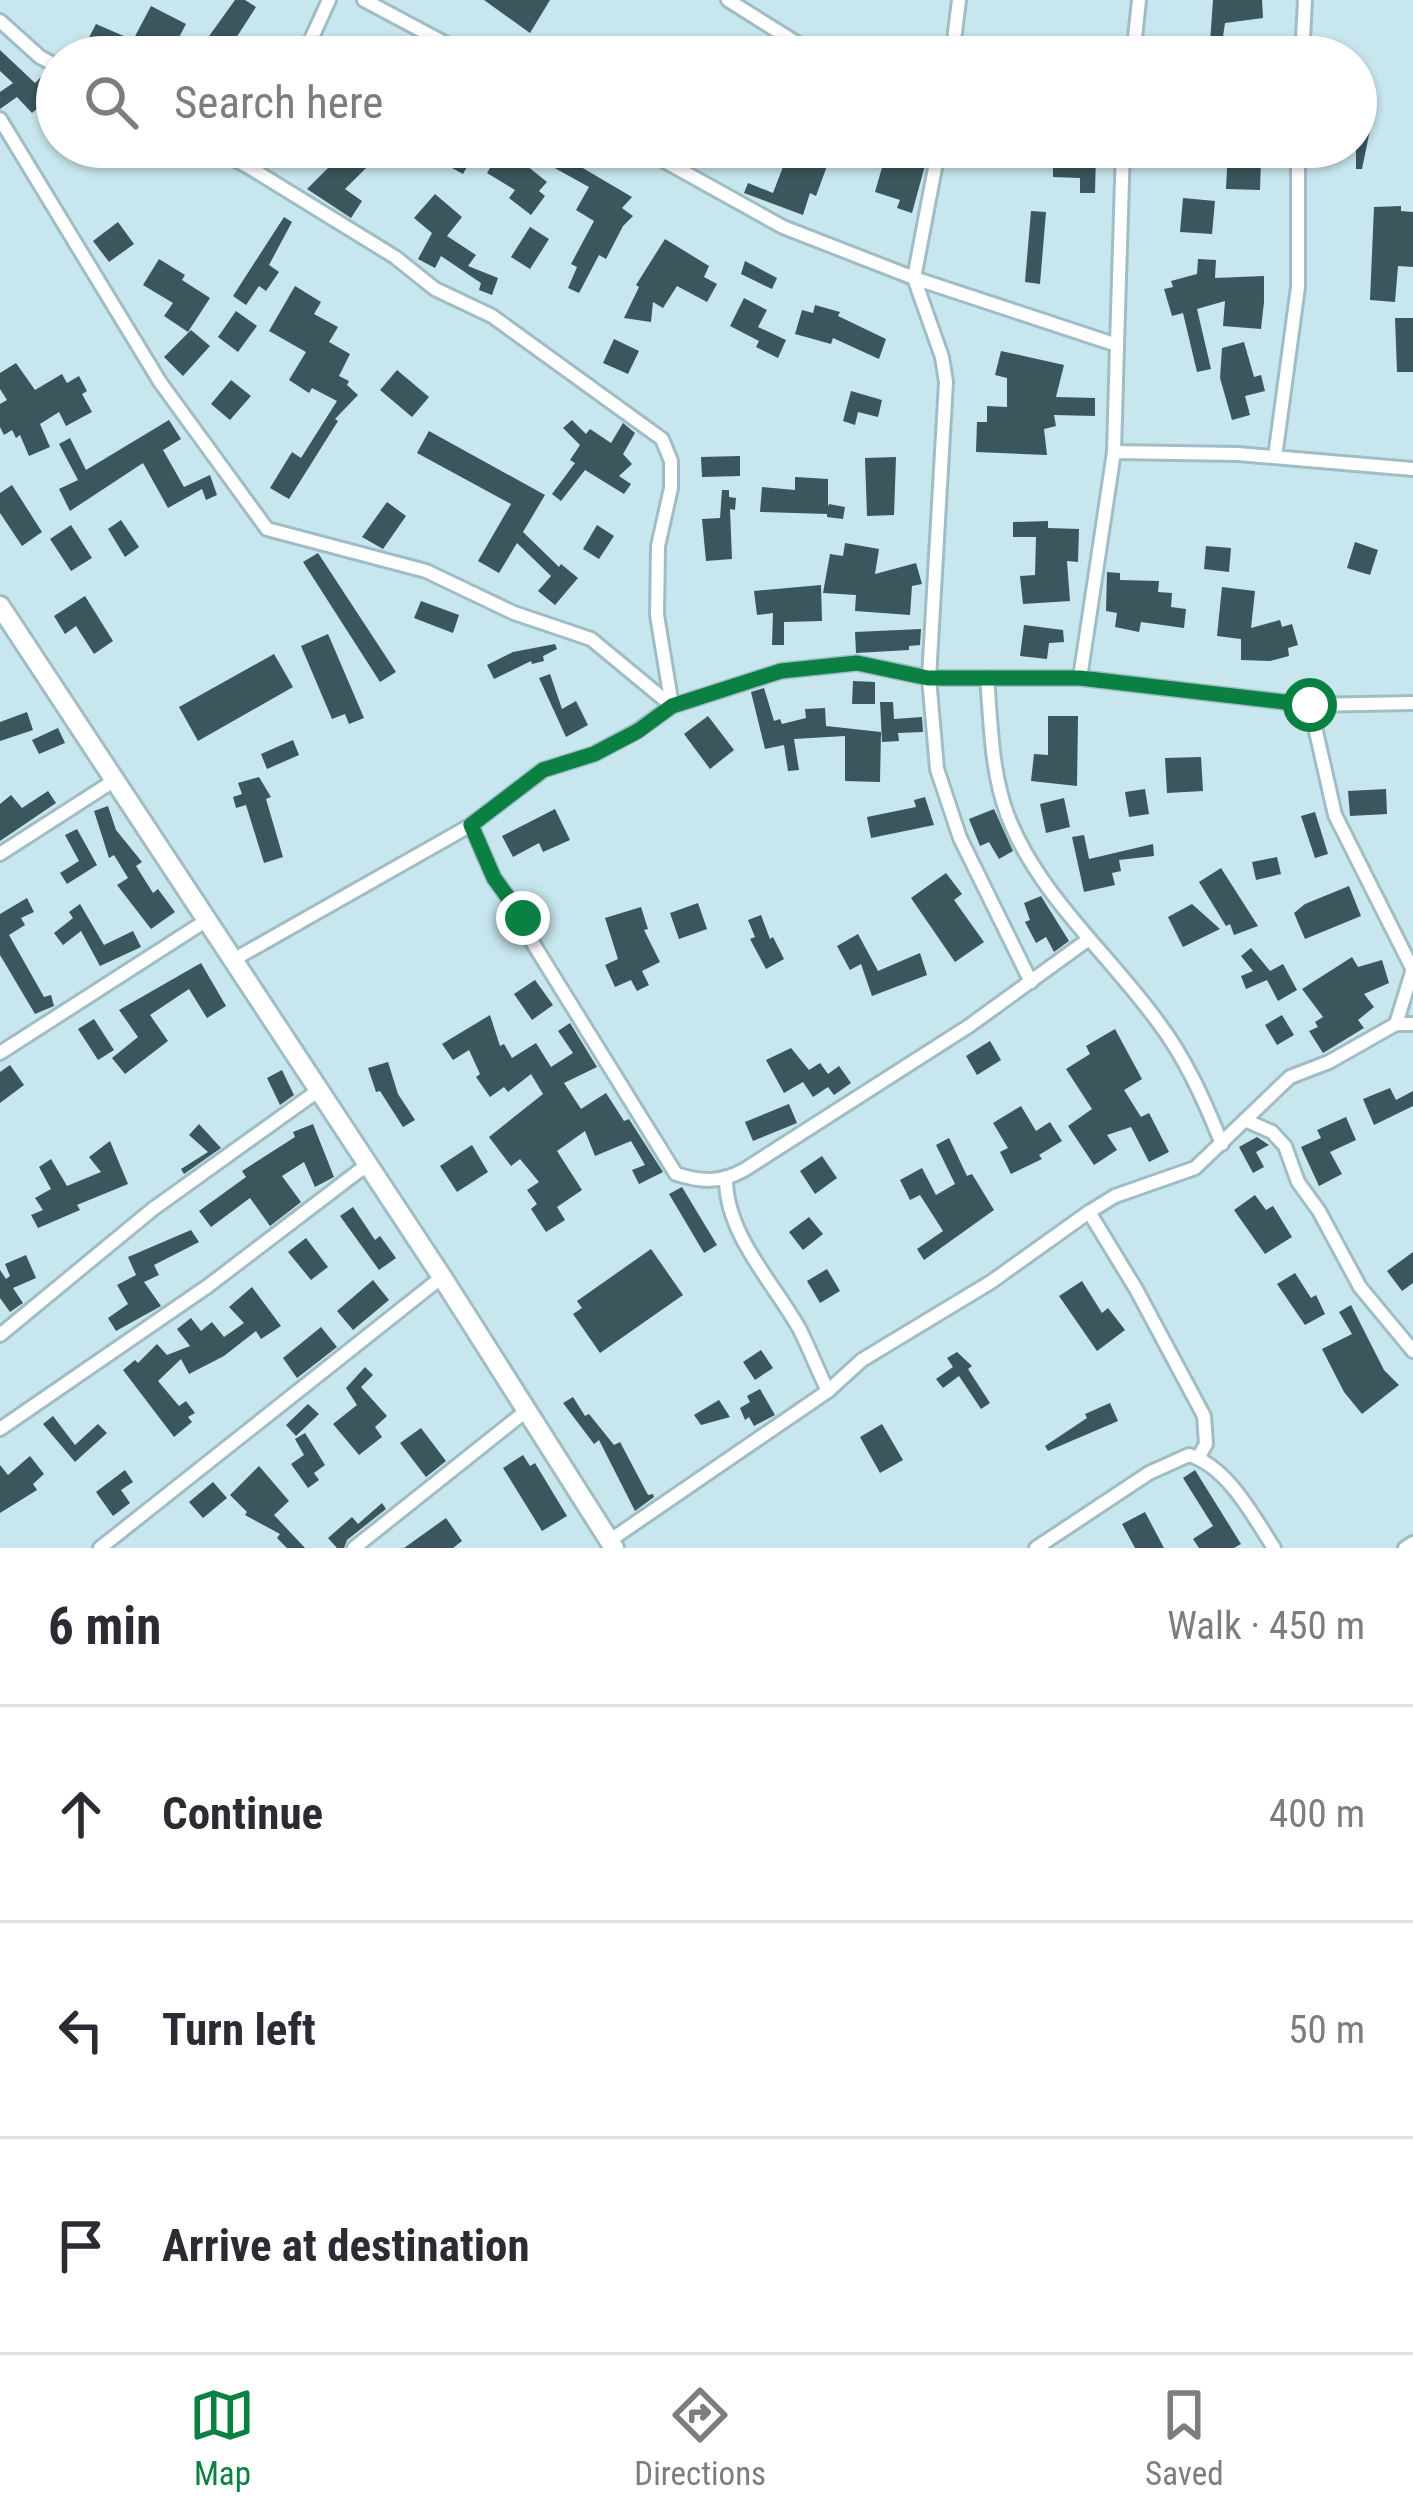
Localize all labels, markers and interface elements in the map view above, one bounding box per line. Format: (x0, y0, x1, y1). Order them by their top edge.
search box (36, 36, 1377, 168)
icon: search (78, 69, 144, 135)
text: Search here (174, 76, 383, 129)
route start (1283, 678, 1337, 732)
route end (496, 891, 550, 945)
text: 6 min (48, 1597, 161, 1656)
text: Walk · 450 m (1167, 1603, 1365, 1649)
icon: ahead (48, 1781, 114, 1847)
text: Continue (162, 1787, 323, 1840)
text: 400 m (1269, 1791, 1365, 1837)
icon: left (48, 1997, 114, 2063)
text: Turn left (162, 2003, 316, 2056)
text: 50 m (1288, 2007, 1365, 2053)
icon: arrive (48, 2213, 114, 2279)
text: Arrive at destination (162, 2219, 530, 2272)
tab: Map (189, 2382, 255, 2493)
tab: Directions (634, 2382, 766, 2493)
tab: Saved (1145, 2382, 1224, 2493)

